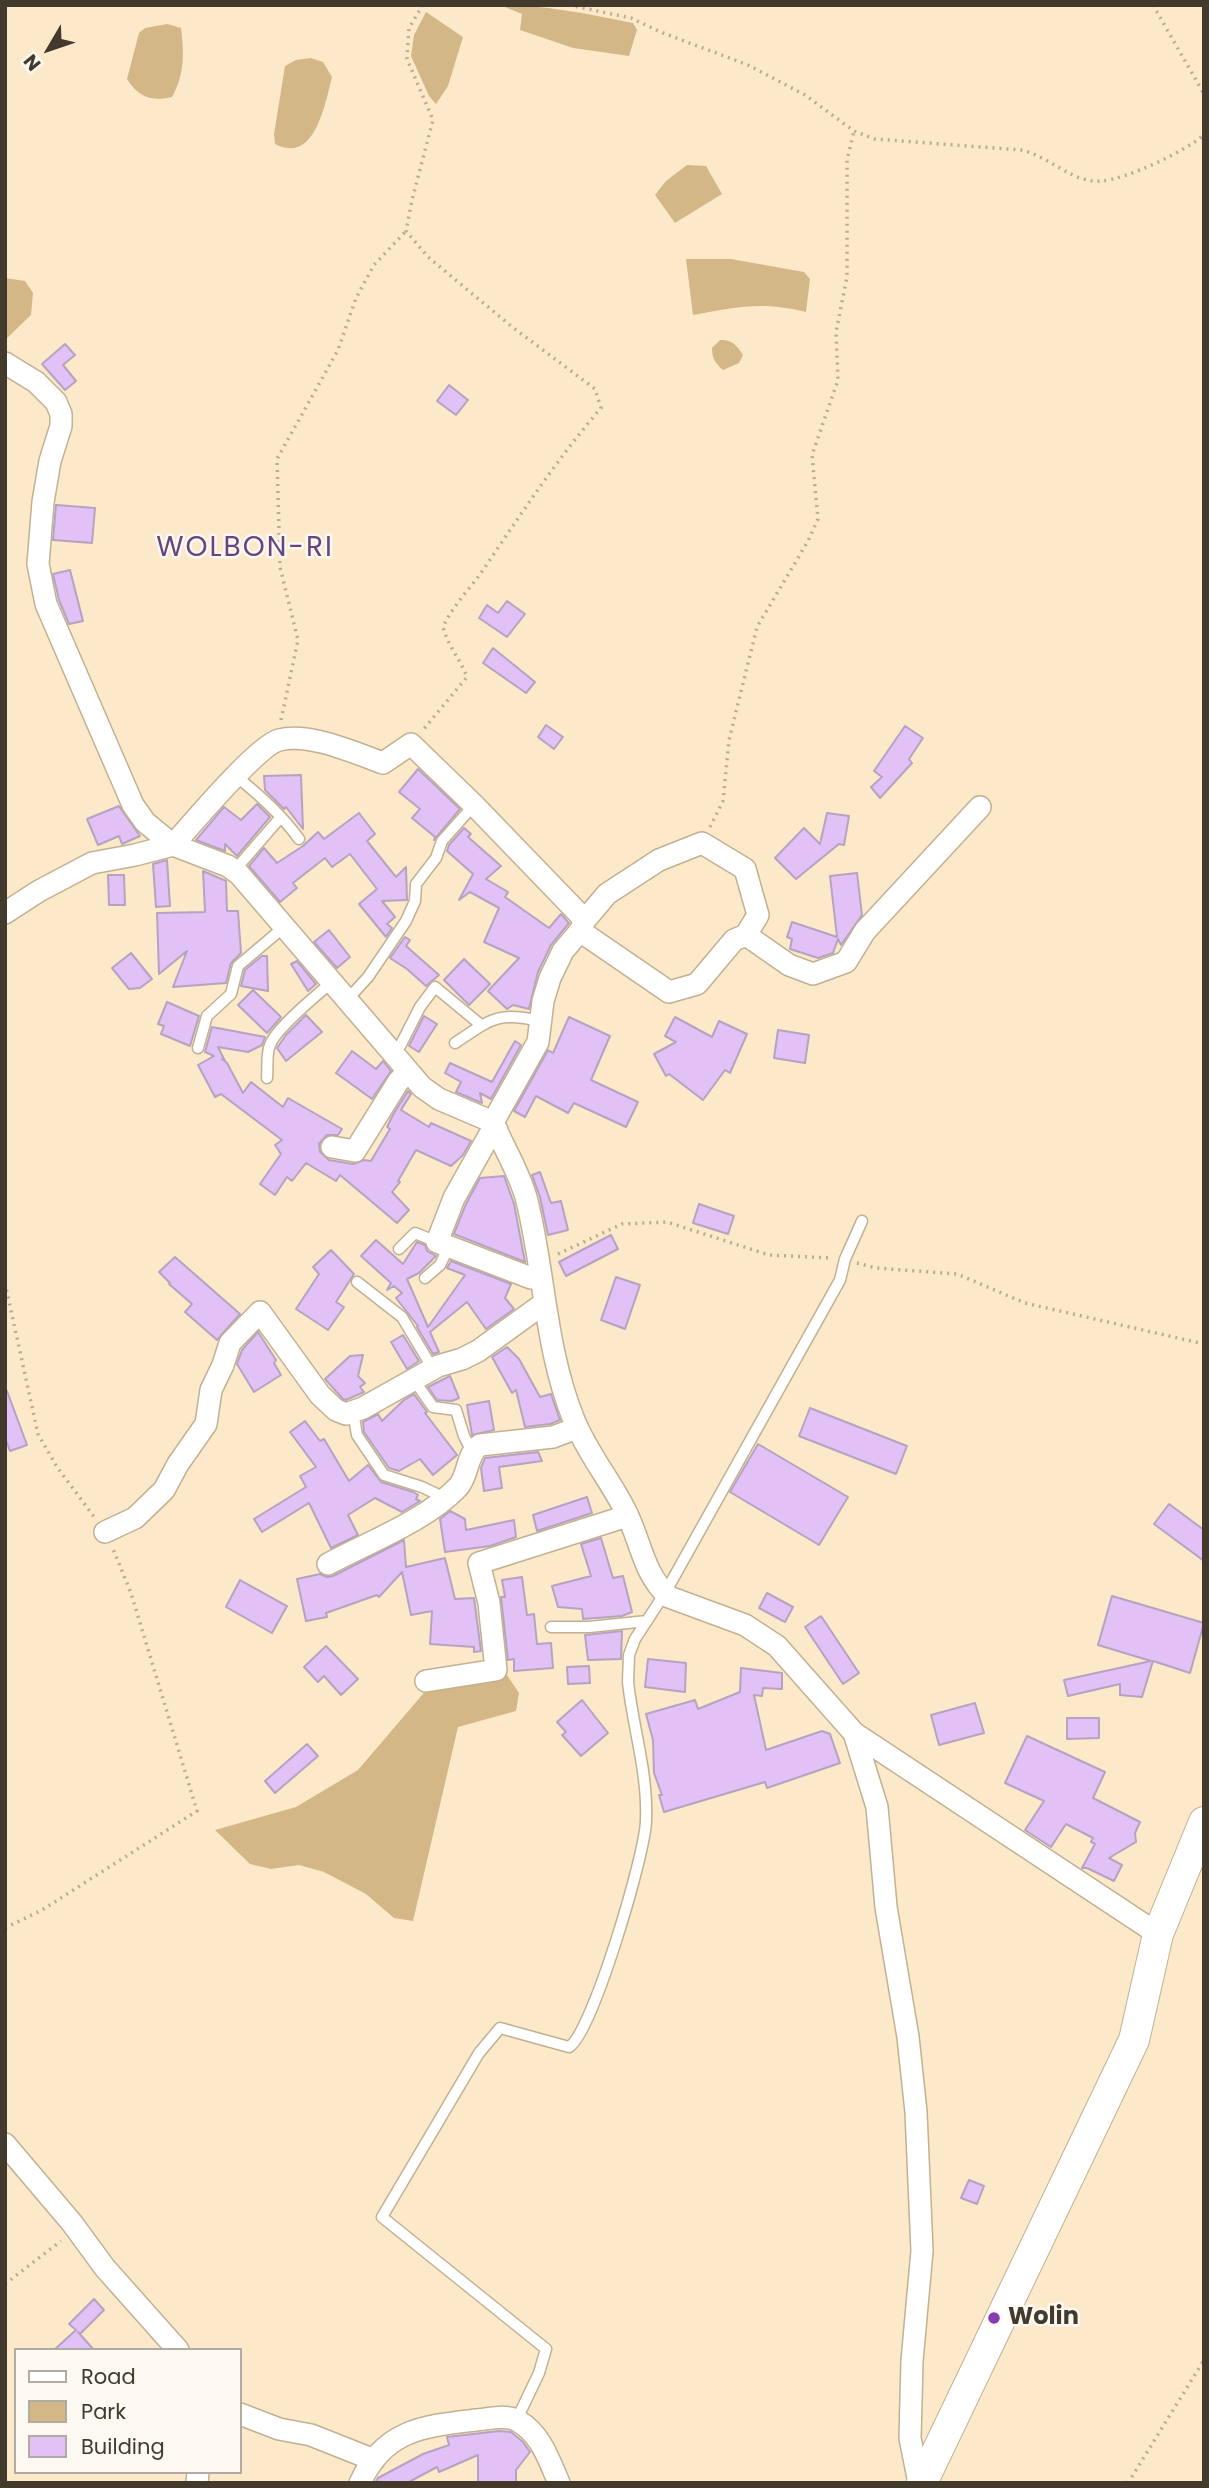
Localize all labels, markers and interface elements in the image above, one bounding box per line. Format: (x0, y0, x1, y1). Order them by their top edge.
north arrow (14, 14, 84, 84)
text: N (17, 48, 47, 77)
district label: WOLBON-RI (157, 532, 333, 566)
place label: Wolin (1008, 2304, 1079, 2332)
marker: Wolin (986, 2310, 1002, 2326)
legend (14, 2348, 242, 2474)
text: Road (81, 2362, 136, 2391)
text: Park (81, 2397, 126, 2426)
text: Building (81, 2432, 165, 2461)

